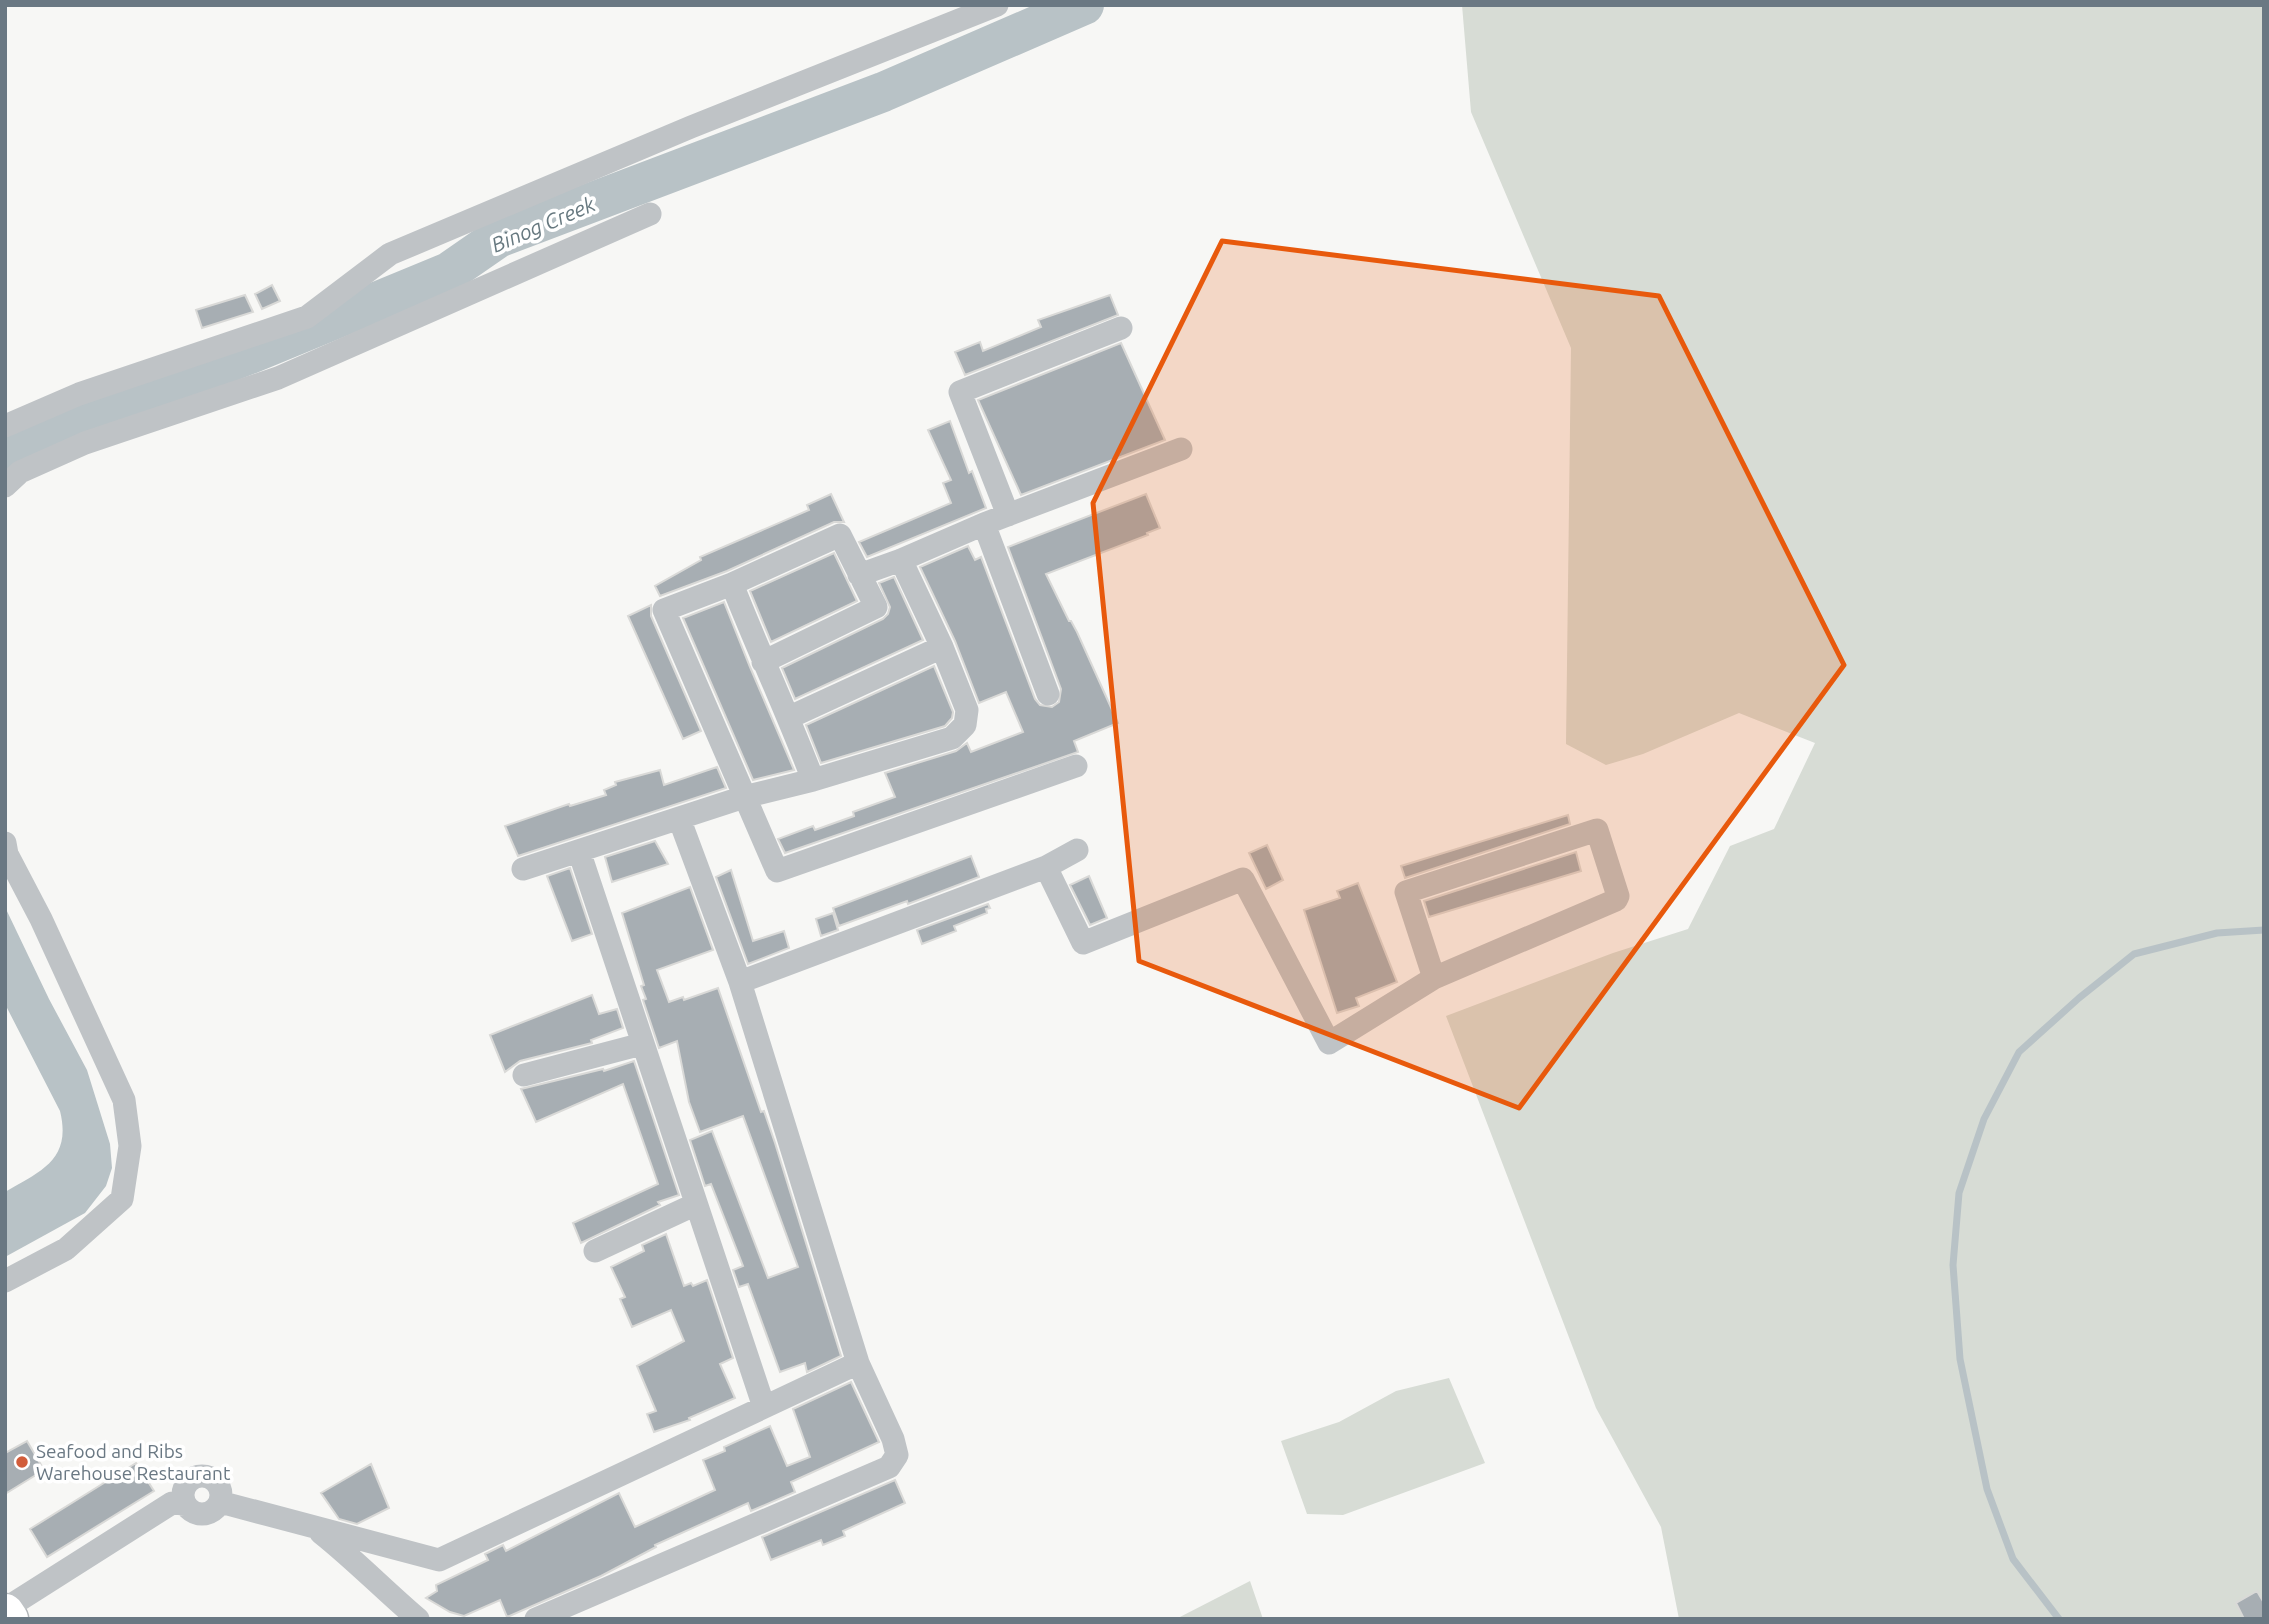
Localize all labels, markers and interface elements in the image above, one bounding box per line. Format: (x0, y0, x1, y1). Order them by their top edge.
water label: Binog Creek (487, 191, 599, 257)
place label: Seafood and Ribs Warehouse Restaurant (36, 1440, 231, 1484)
marker: Seafood and Ribs Warehouse Restaurant (14, 1454, 30, 1470)

